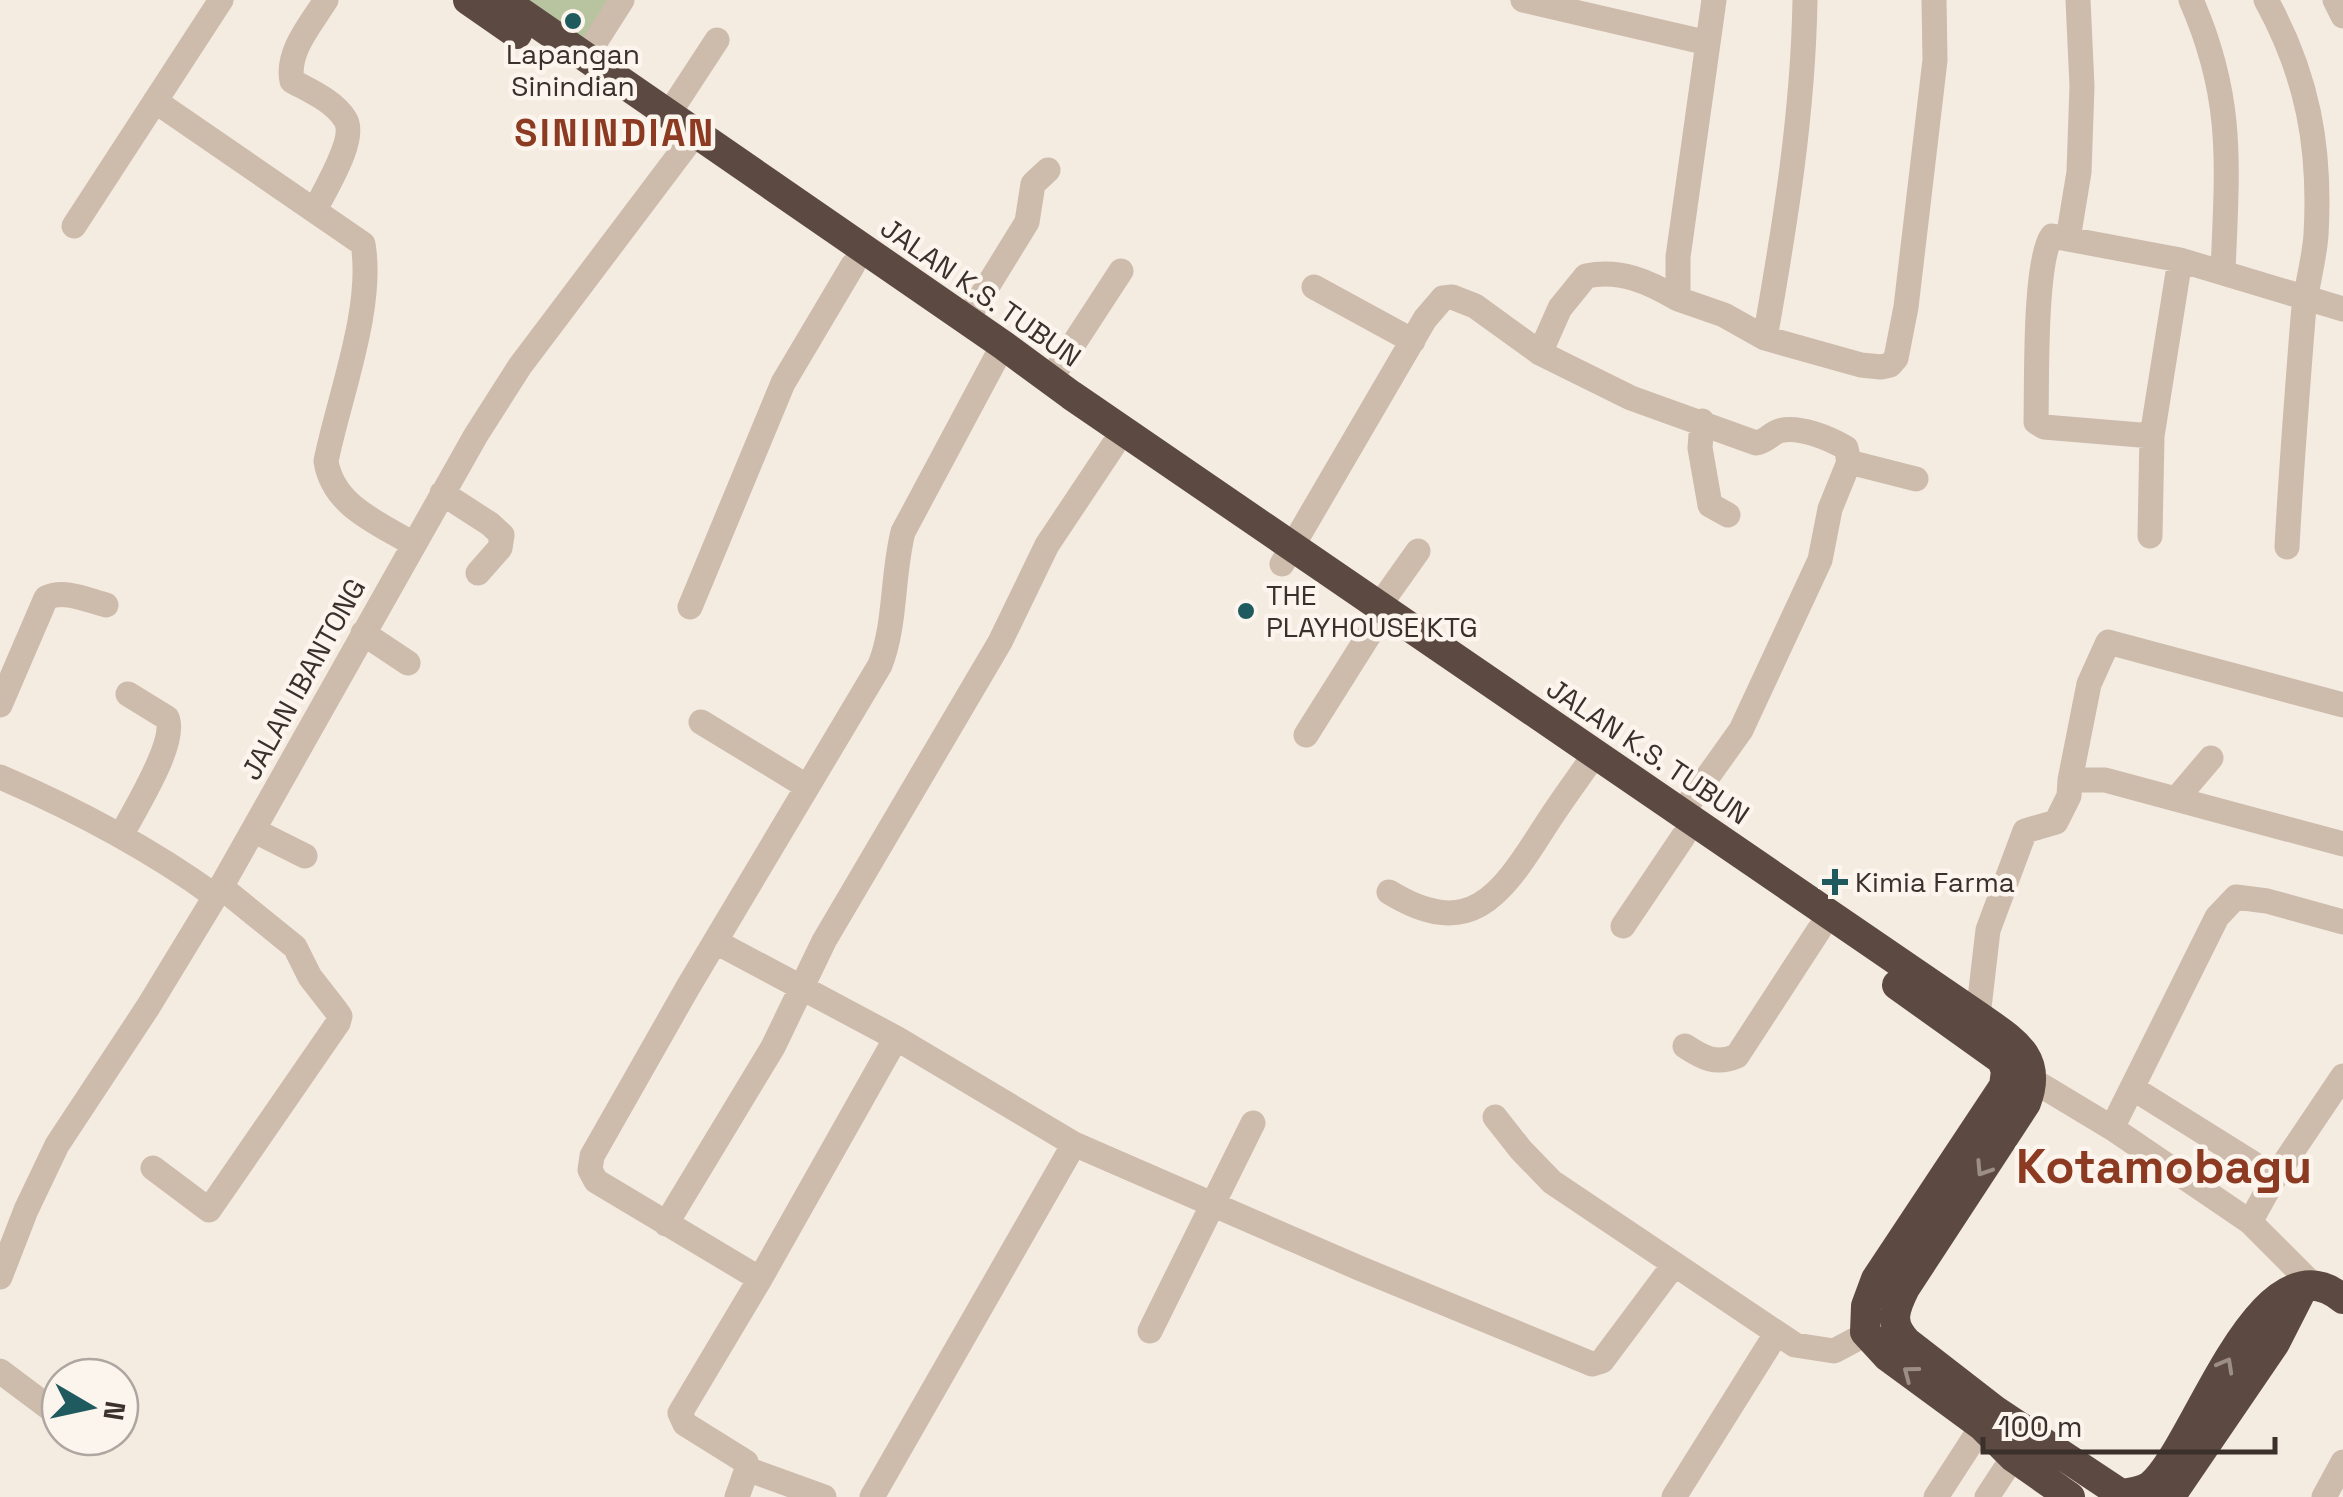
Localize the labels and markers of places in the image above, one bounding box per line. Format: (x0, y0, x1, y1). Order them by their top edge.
marker: Lapangan Sinindian (562, 10, 584, 32)
place label: Lapangan Sinindian (506, 36, 640, 104)
place label: THE PLAYHOUSE KTG (1266, 577, 1478, 645)
marker: THE PLAYHOUSE KTG (1235, 600, 1257, 622)
place label: Kimia Farma (1855, 864, 2015, 900)
marker: Kimia Farma (1824, 871, 1846, 893)

